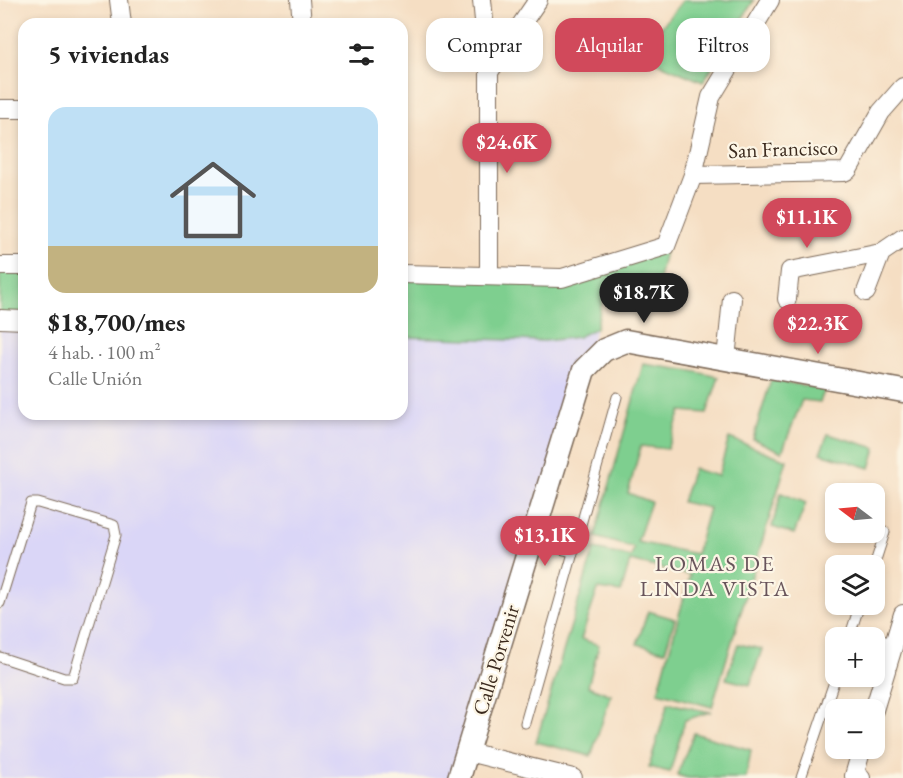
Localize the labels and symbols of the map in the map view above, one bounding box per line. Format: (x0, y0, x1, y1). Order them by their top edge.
pin: $24.6K (458, 123, 556, 174)
street label: San Francisco (728, 133, 838, 164)
pin: $11.1K (758, 198, 856, 249)
pin: $18.7K (595, 273, 693, 324)
pin: $22.3K (769, 304, 867, 355)
north arrow (825, 483, 885, 543)
pin: $13.1K (496, 516, 594, 567)
district label: LOMAS DE LINDA VISTA (640, 549, 790, 603)
street label: Calle Porvenir (466, 601, 525, 718)

